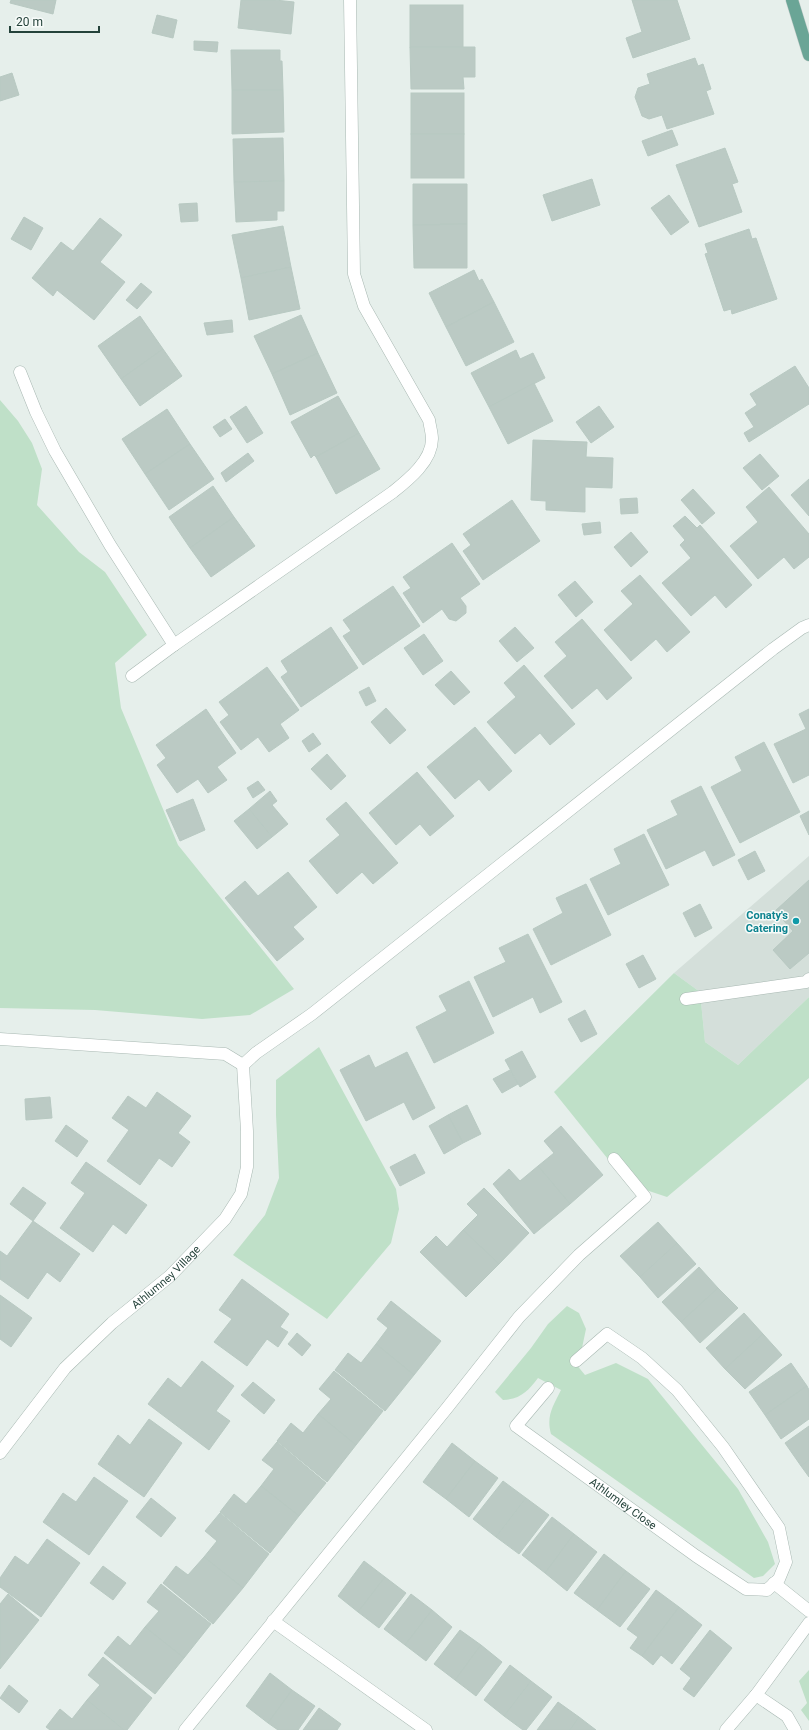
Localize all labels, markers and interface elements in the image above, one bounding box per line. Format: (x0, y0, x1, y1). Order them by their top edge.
scale bar (10, 8, 99, 34)
text: 20 m (16, 15, 43, 29)
place label: Conaty's Catering (746, 909, 788, 935)
marker: Conaty's Catering (791, 916, 801, 926)
street label: Athlumney Village (129, 1243, 203, 1312)
street label: Athlumley Close (587, 1475, 659, 1532)

